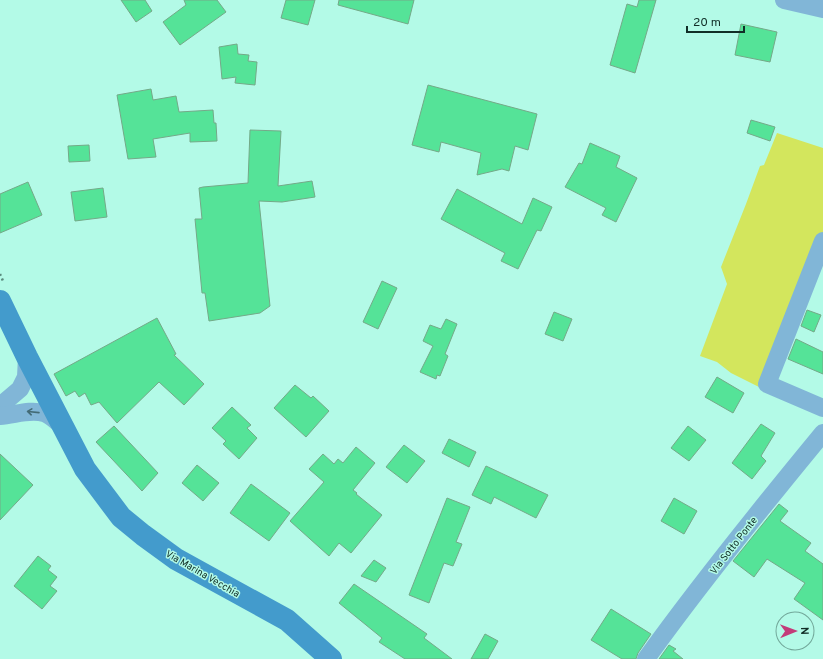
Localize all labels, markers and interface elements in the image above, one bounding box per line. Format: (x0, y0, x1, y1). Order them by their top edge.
scale bar (687, 8, 744, 34)
text: 20 m (693, 15, 721, 31)
one-way arrow (27, 408, 40, 416)
street label: Via Sotto Ponte (708, 514, 761, 577)
street label: Via Marina Vecchia (163, 548, 242, 601)
north arrow (775, 611, 815, 651)
text: N (797, 627, 811, 635)

